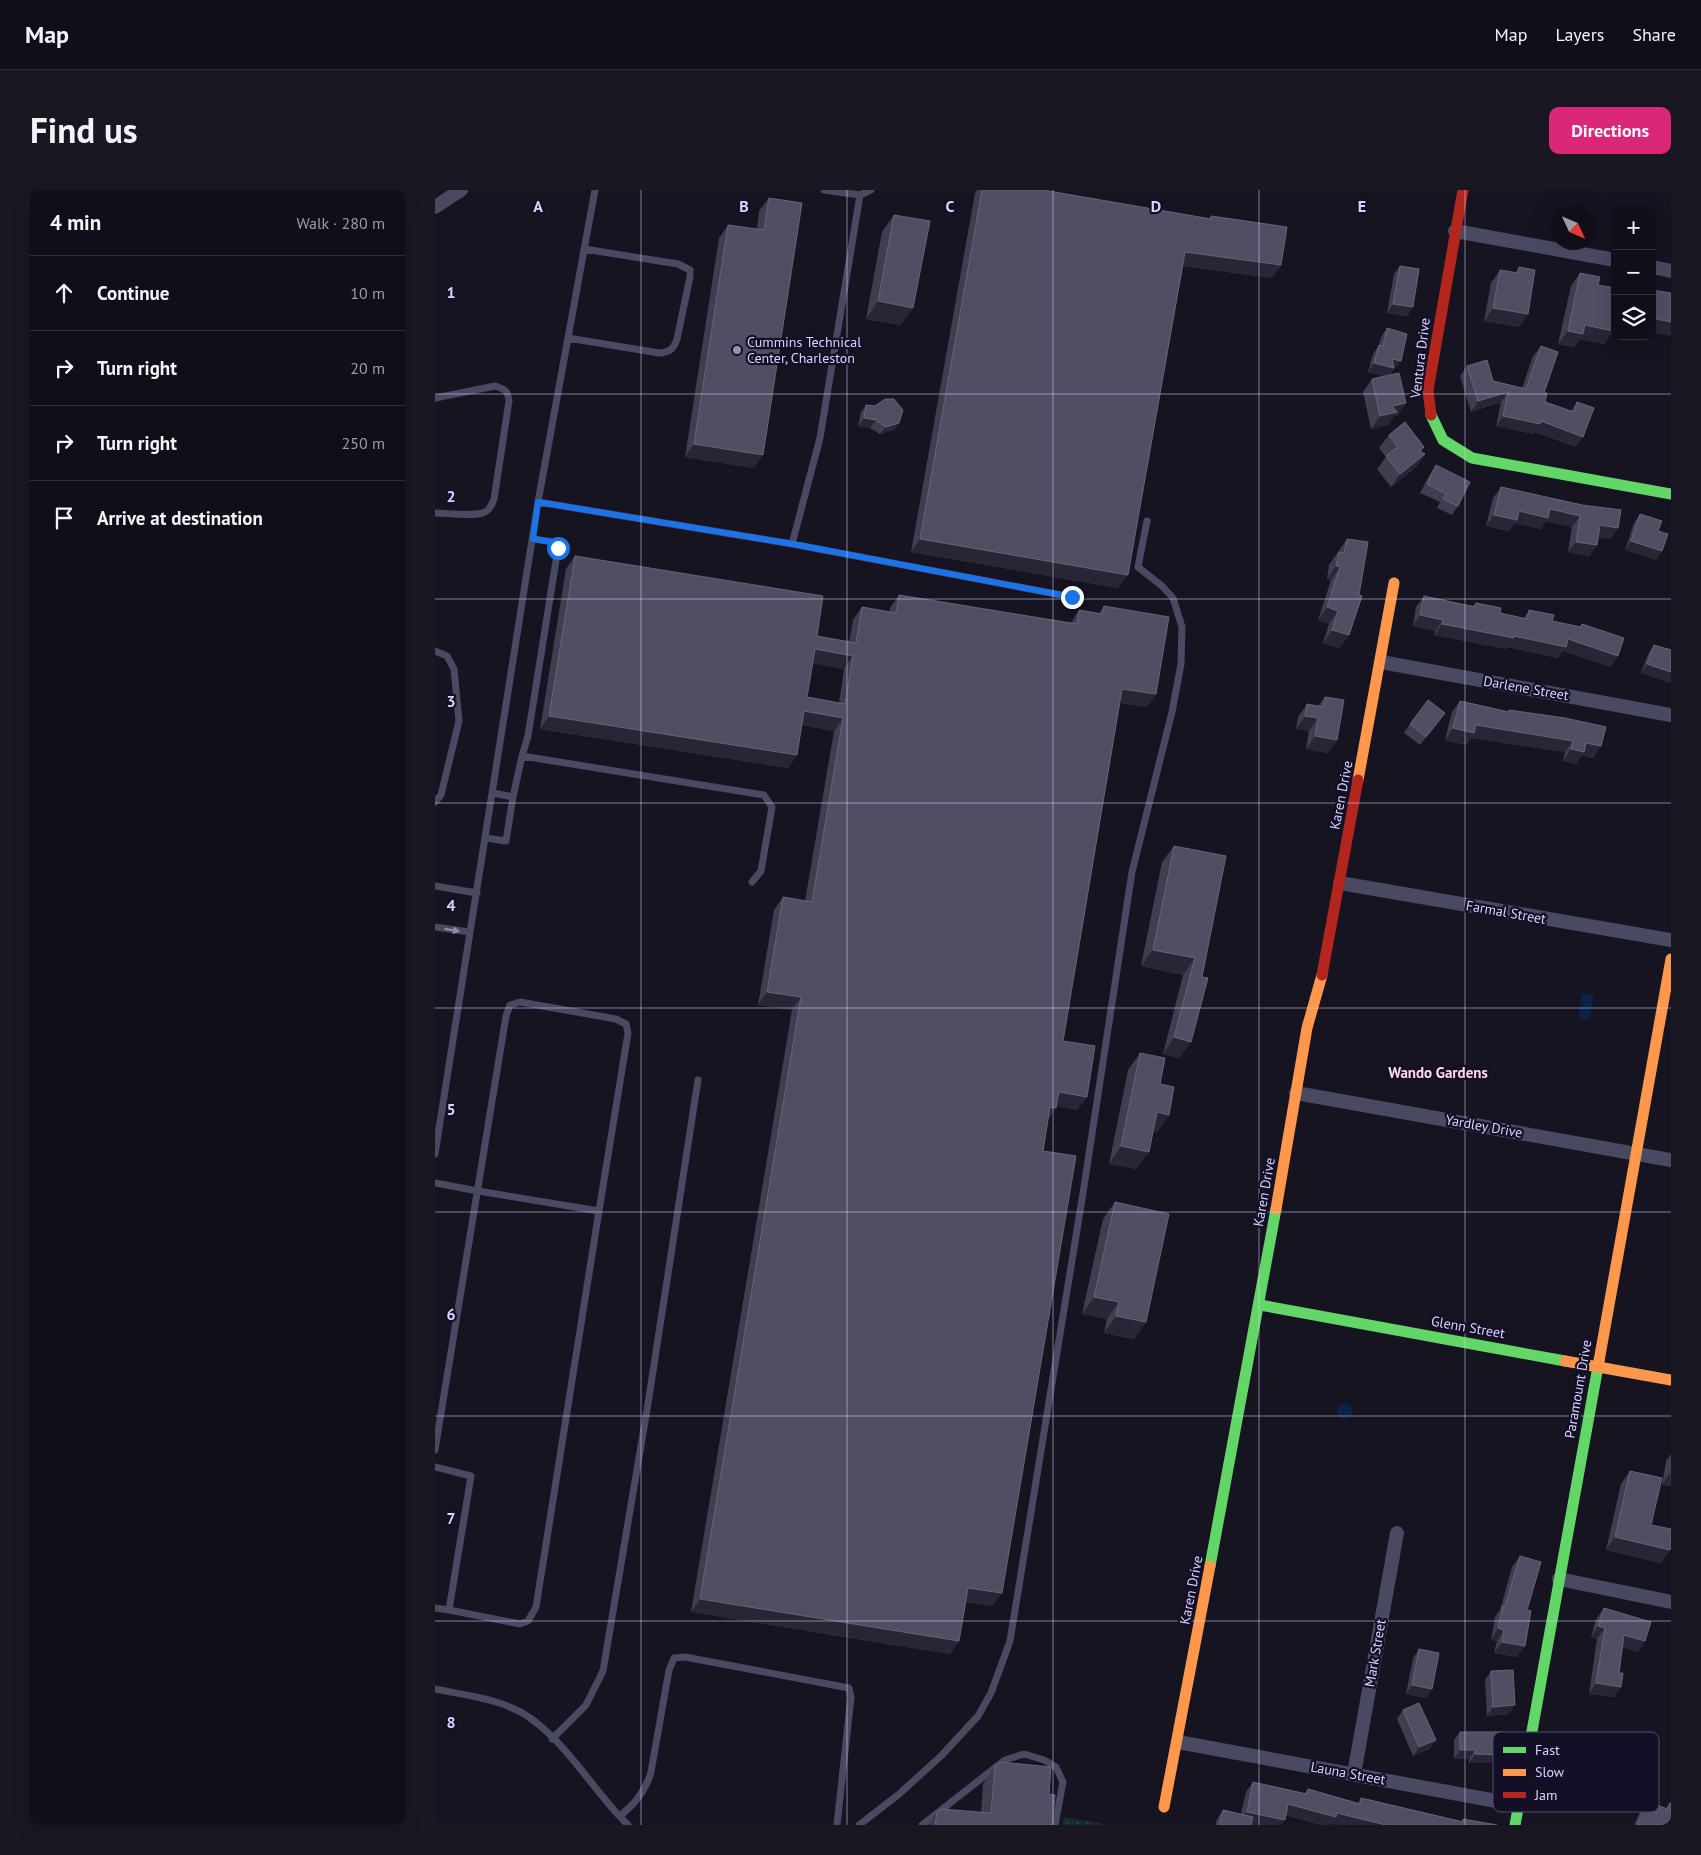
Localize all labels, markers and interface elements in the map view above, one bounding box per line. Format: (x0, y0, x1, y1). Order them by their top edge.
text: Map (25, 19, 69, 50)
text: Map (1495, 23, 1527, 46)
text: Layers (1555, 23, 1604, 46)
text: Share (1632, 23, 1676, 46)
text: Find us (30, 107, 138, 153)
button: Directions (1549, 107, 1671, 154)
text: A (533, 196, 543, 216)
text: B (739, 196, 749, 216)
text: C (946, 196, 955, 216)
text: D (1151, 196, 1161, 216)
text: E (1358, 196, 1366, 216)
north arrow (1551, 205, 1596, 250)
map controls (1611, 205, 1656, 340)
button: + (1611, 205, 1656, 250)
text: 4 min (50, 209, 101, 236)
text: Walk · 280 m (296, 213, 385, 233)
button: − (1611, 250, 1656, 295)
icon: ahead (50, 279, 78, 307)
text: Continue (97, 281, 169, 305)
text: 1 (446, 282, 456, 302)
text: 10 m (350, 283, 385, 303)
button: layers (1611, 295, 1656, 340)
street label: Ventura Drive (1406, 317, 1434, 400)
place label: Cummins Technical Center, Charleston (747, 333, 861, 367)
marker: Cummins Technical Center, Charleston (731, 344, 743, 356)
icon: right (50, 354, 78, 382)
text: Turn right (97, 356, 177, 380)
text: 20 m (350, 358, 385, 378)
icon: right (50, 429, 78, 457)
text: Turn right (97, 431, 177, 455)
text: 250 m (342, 433, 385, 453)
text: 2 (446, 486, 456, 506)
icon: arrive (50, 504, 78, 532)
text: Arrive at destination (97, 506, 263, 530)
route start (547, 537, 570, 560)
route end (1061, 586, 1084, 609)
street label: Darlene Street (1482, 672, 1570, 704)
text: 3 (446, 691, 456, 711)
street label: Karen Drive (1326, 759, 1356, 831)
text: 4 (446, 895, 456, 915)
street label: Farmal Street (1465, 896, 1548, 928)
one-way arrow (444, 926, 460, 934)
district label: Wando Gardens (1388, 1063, 1488, 1082)
text: 5 (446, 1099, 456, 1119)
street label: Yardley Drive (1444, 1110, 1524, 1142)
street label: Karen Drive (1249, 1156, 1279, 1228)
text: 6 (446, 1304, 456, 1324)
street label: Glenn Street (1430, 1312, 1507, 1342)
street label: Paramount Drive (1560, 1338, 1596, 1440)
text: 7 (446, 1508, 456, 1528)
street label: Karen Drive (1176, 1554, 1206, 1626)
street label: Mark Street (1360, 1617, 1390, 1688)
text: 8 (446, 1712, 456, 1732)
legend (1493, 1732, 1659, 1812)
text: Fast (1535, 1741, 1560, 1759)
street label: Launa Street (1309, 1758, 1387, 1788)
text: Slow (1535, 1763, 1565, 1781)
text: Jam (1534, 1786, 1557, 1804)

